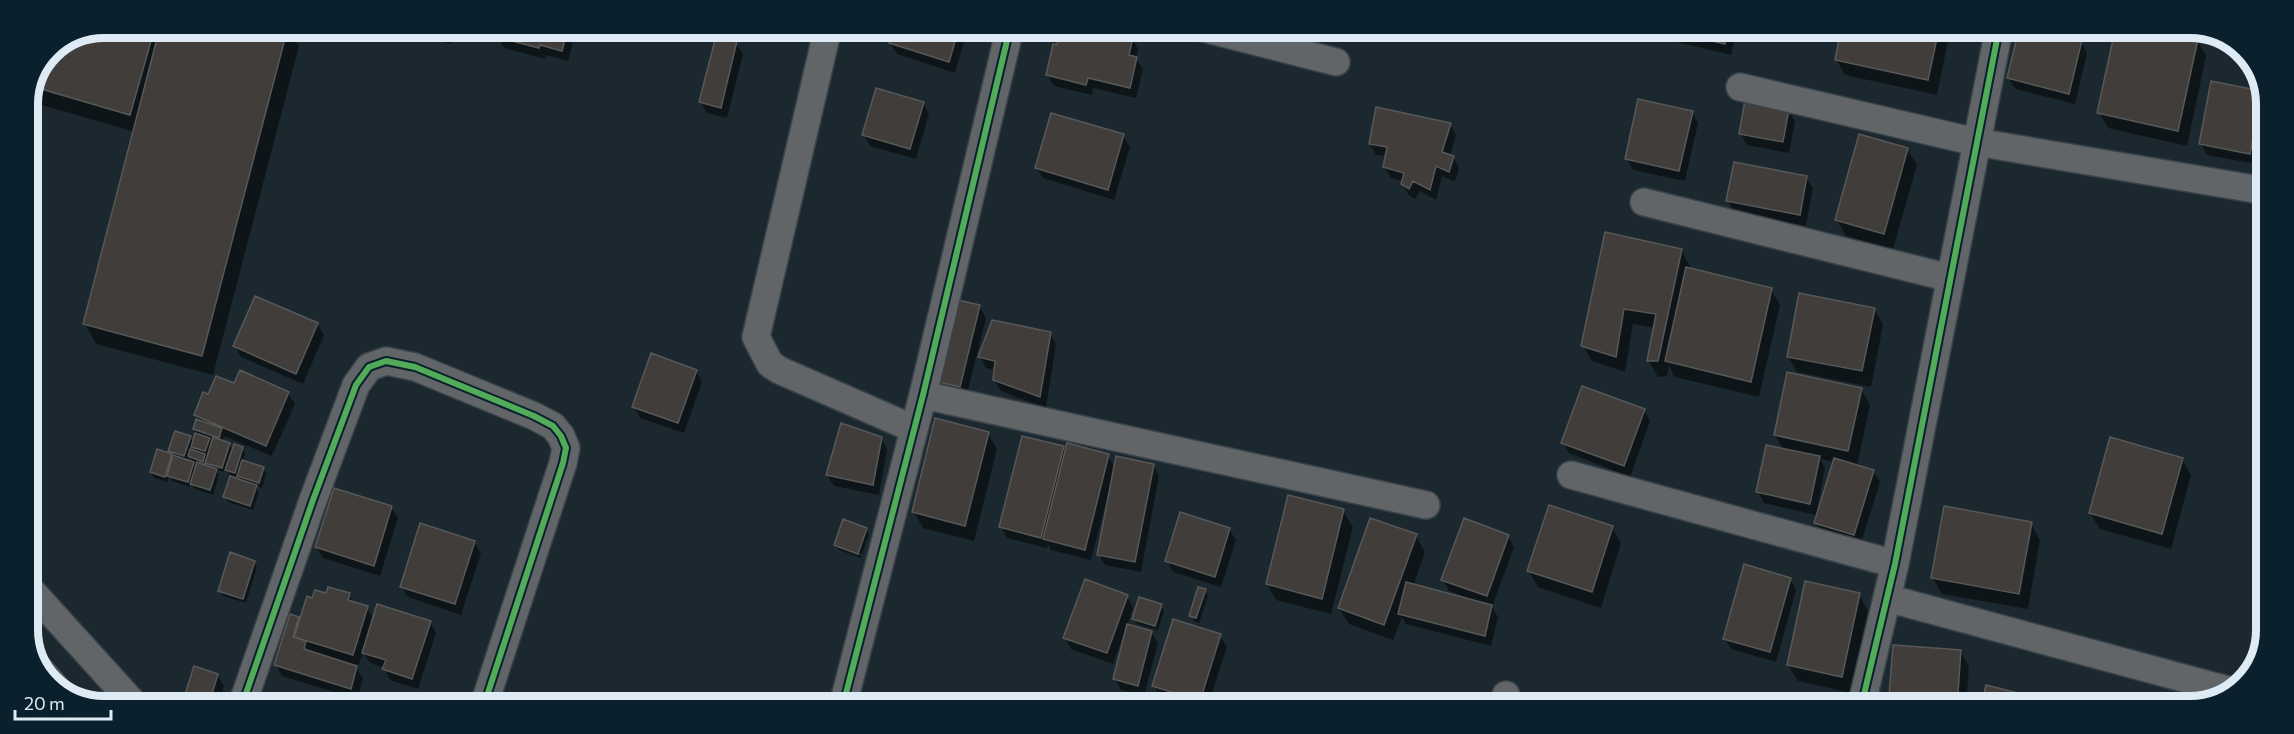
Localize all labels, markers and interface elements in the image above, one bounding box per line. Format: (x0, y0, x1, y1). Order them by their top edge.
scale bar (15, 683, 111, 721)
text: 20 m (24, 692, 65, 714)

